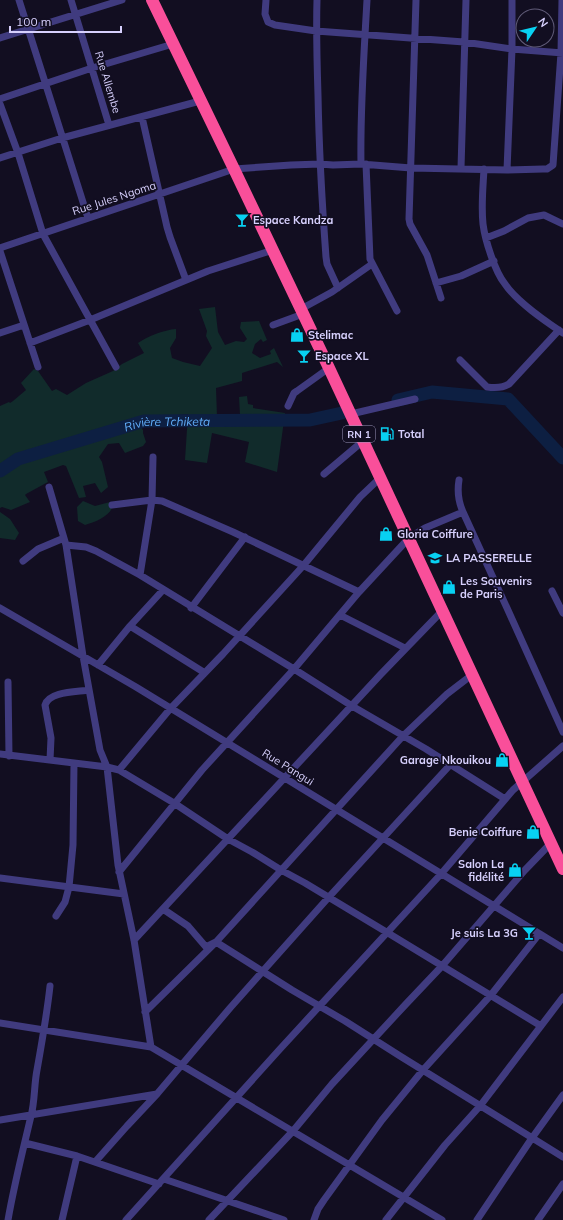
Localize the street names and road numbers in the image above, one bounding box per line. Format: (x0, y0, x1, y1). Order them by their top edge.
street label: Rue Allembe (92, 49, 124, 115)
street label: Rue Jules Ngoma (70, 178, 158, 218)
road number: RN 1 (343, 426, 375, 442)
street label: Rue Pangui (260, 746, 316, 788)

